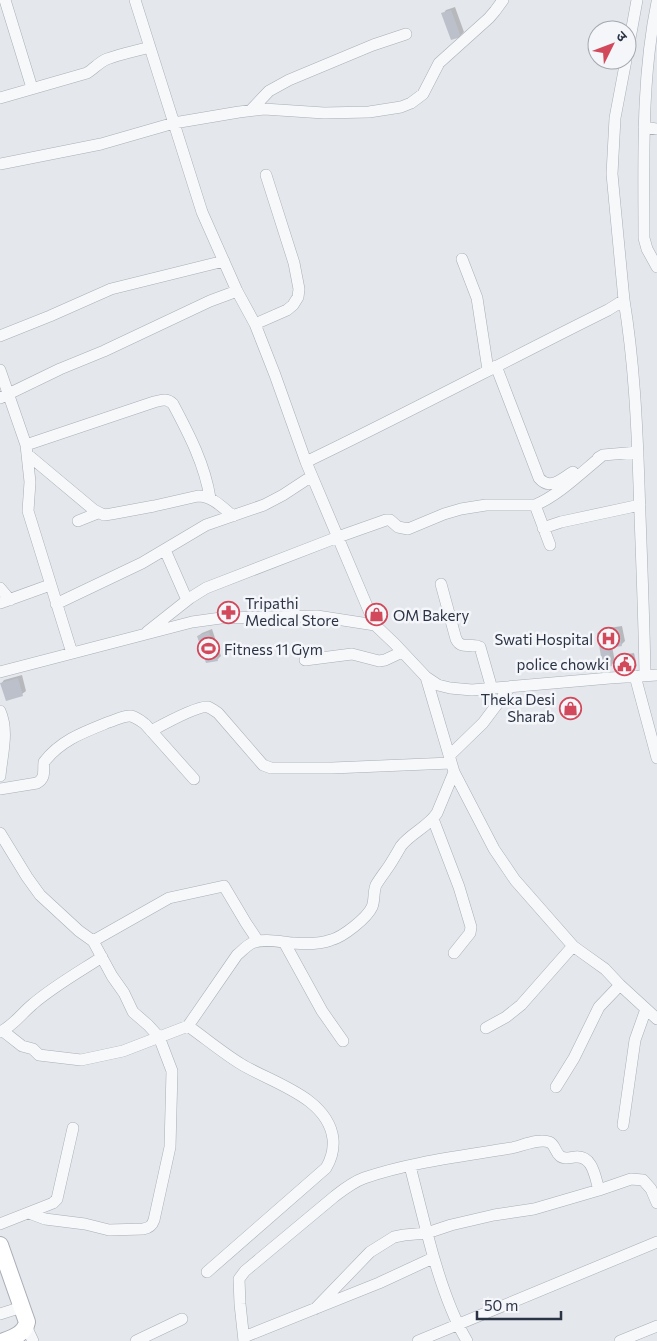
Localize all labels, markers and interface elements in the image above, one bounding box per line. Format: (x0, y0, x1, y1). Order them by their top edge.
north arrow (587, 20, 637, 70)
text: उ (613, 27, 632, 45)
place label: Tripathi Medical Store (245, 594, 339, 629)
pharmacy icon: Tripathi Medical Store (217, 600, 241, 624)
shop icon: OM Bakery (365, 603, 389, 627)
place label: OM Bakery (393, 606, 469, 624)
hospital icon: Swati Hospital (597, 627, 621, 651)
place label: Swati Hospital (495, 630, 593, 648)
sports icon: Fitness 11 Gym (196, 637, 220, 661)
place label: Fitness 11 Gym (224, 640, 323, 658)
public building icon: police chowki (613, 652, 637, 676)
place label: police chowki (517, 655, 609, 673)
place label: Theka Desi Sharab (480, 690, 555, 725)
shop icon: Theka Desi Sharab (559, 696, 583, 720)
scale bar (477, 1288, 561, 1320)
text: 50 m (484, 1296, 518, 1314)

